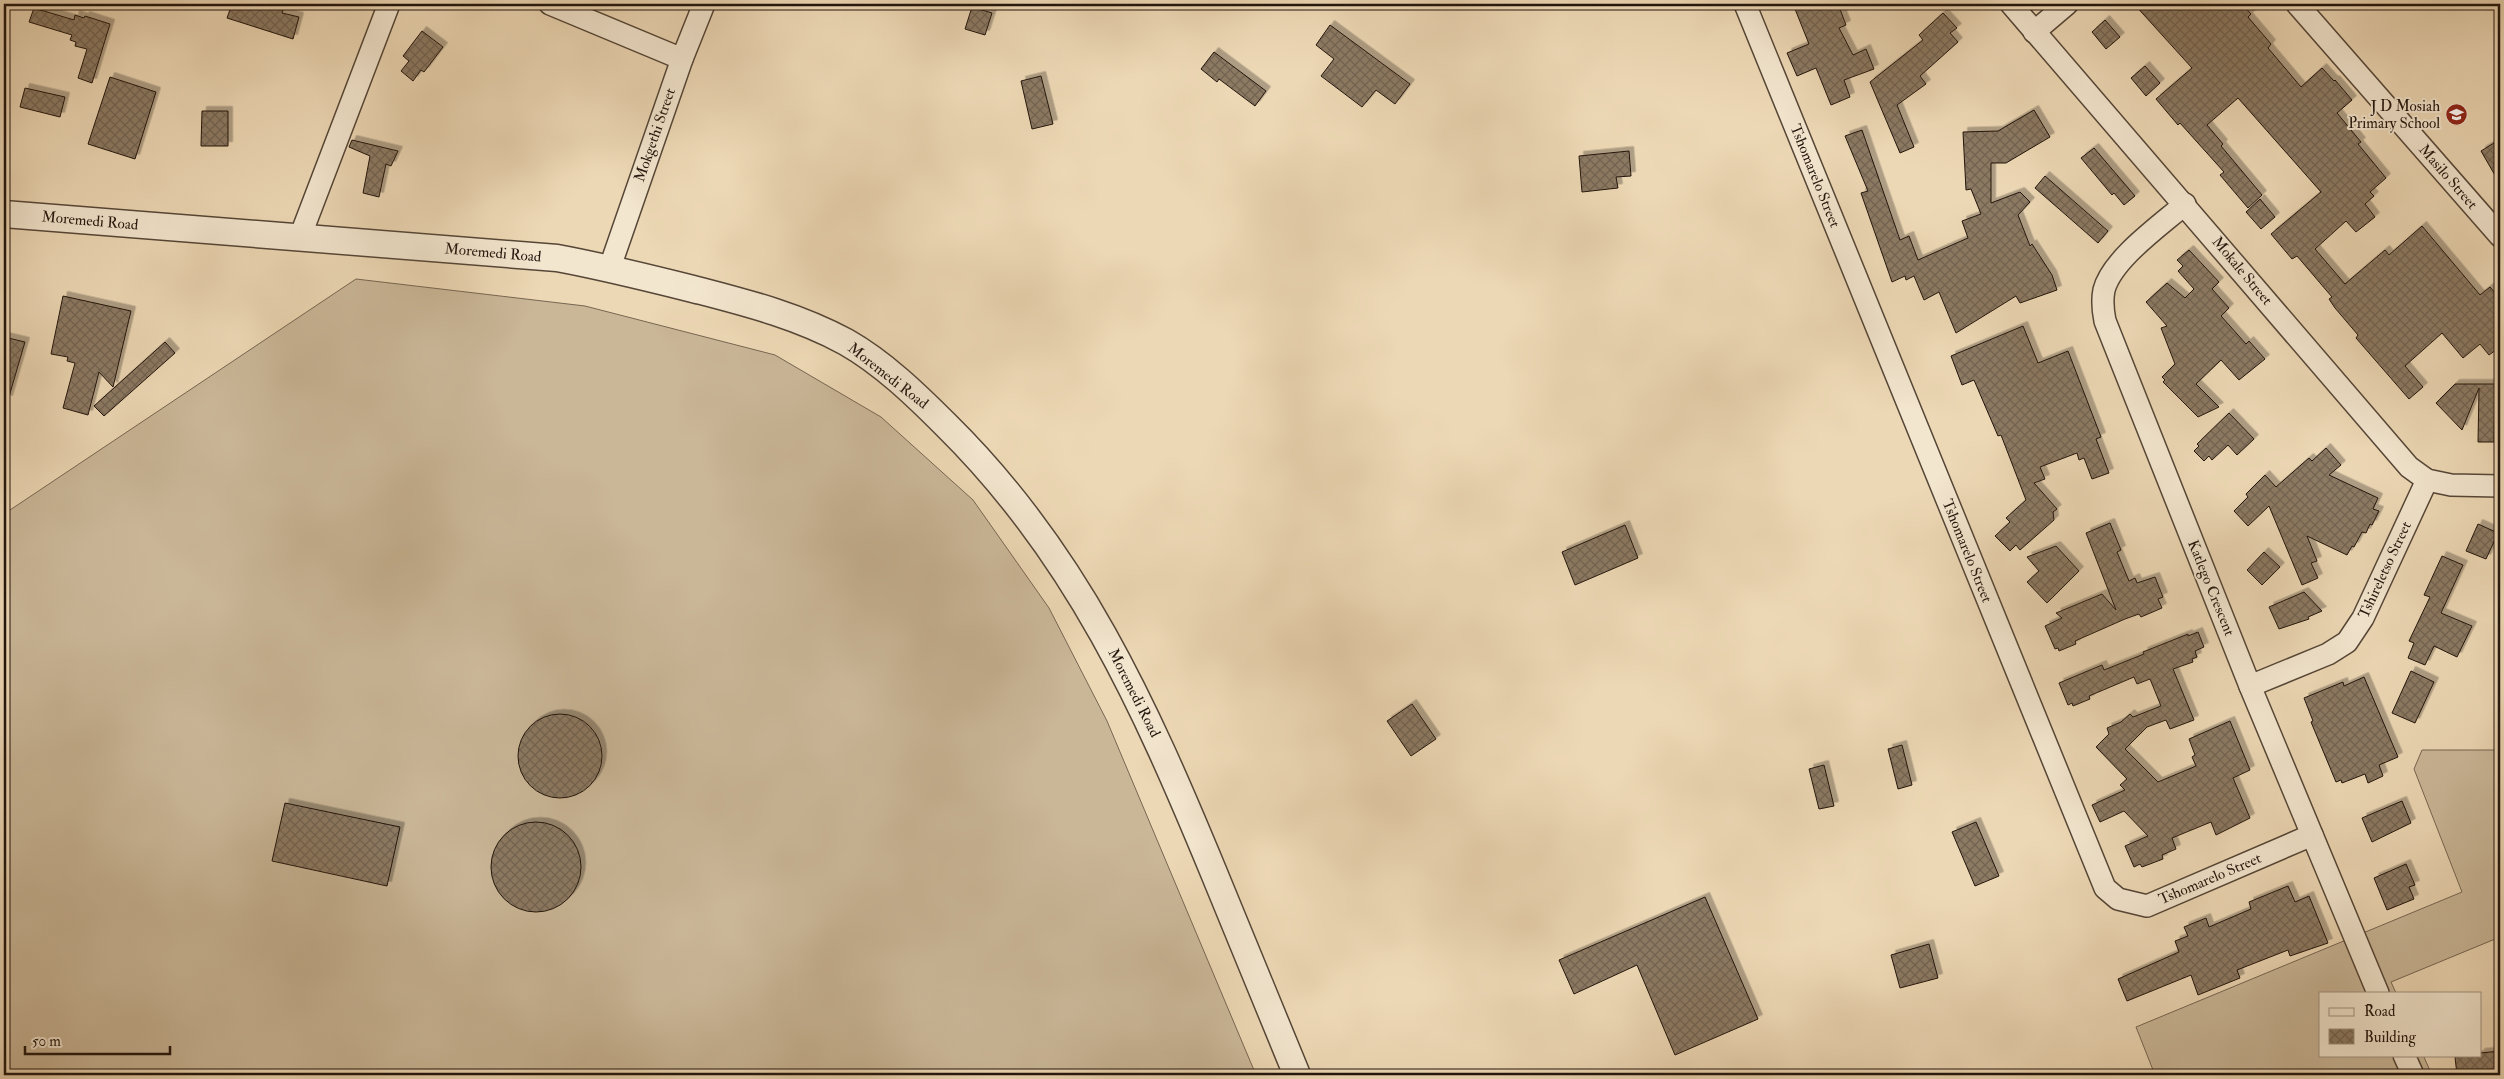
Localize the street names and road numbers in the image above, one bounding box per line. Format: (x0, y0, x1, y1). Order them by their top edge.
street label: Mokgethi Street (630, 85, 680, 184)
street label: Tshomarelo Street (1786, 122, 1844, 231)
street label: Masilo Street (2415, 141, 2482, 214)
street label: Moremedi Road (41, 207, 140, 235)
street label: Mokale Street (2208, 233, 2276, 309)
street label: Moremedi Road (444, 239, 543, 267)
street label: Moremedi Road (844, 339, 933, 414)
street label: Tshomarelo Street (1938, 497, 1996, 606)
street label: Tshireletso Street (2354, 518, 2416, 622)
street label: Katlego Crescent (2183, 537, 2239, 639)
street label: Moremedi Road (1104, 645, 1165, 741)
street label: Tshomarelo Street (2156, 849, 2264, 909)

